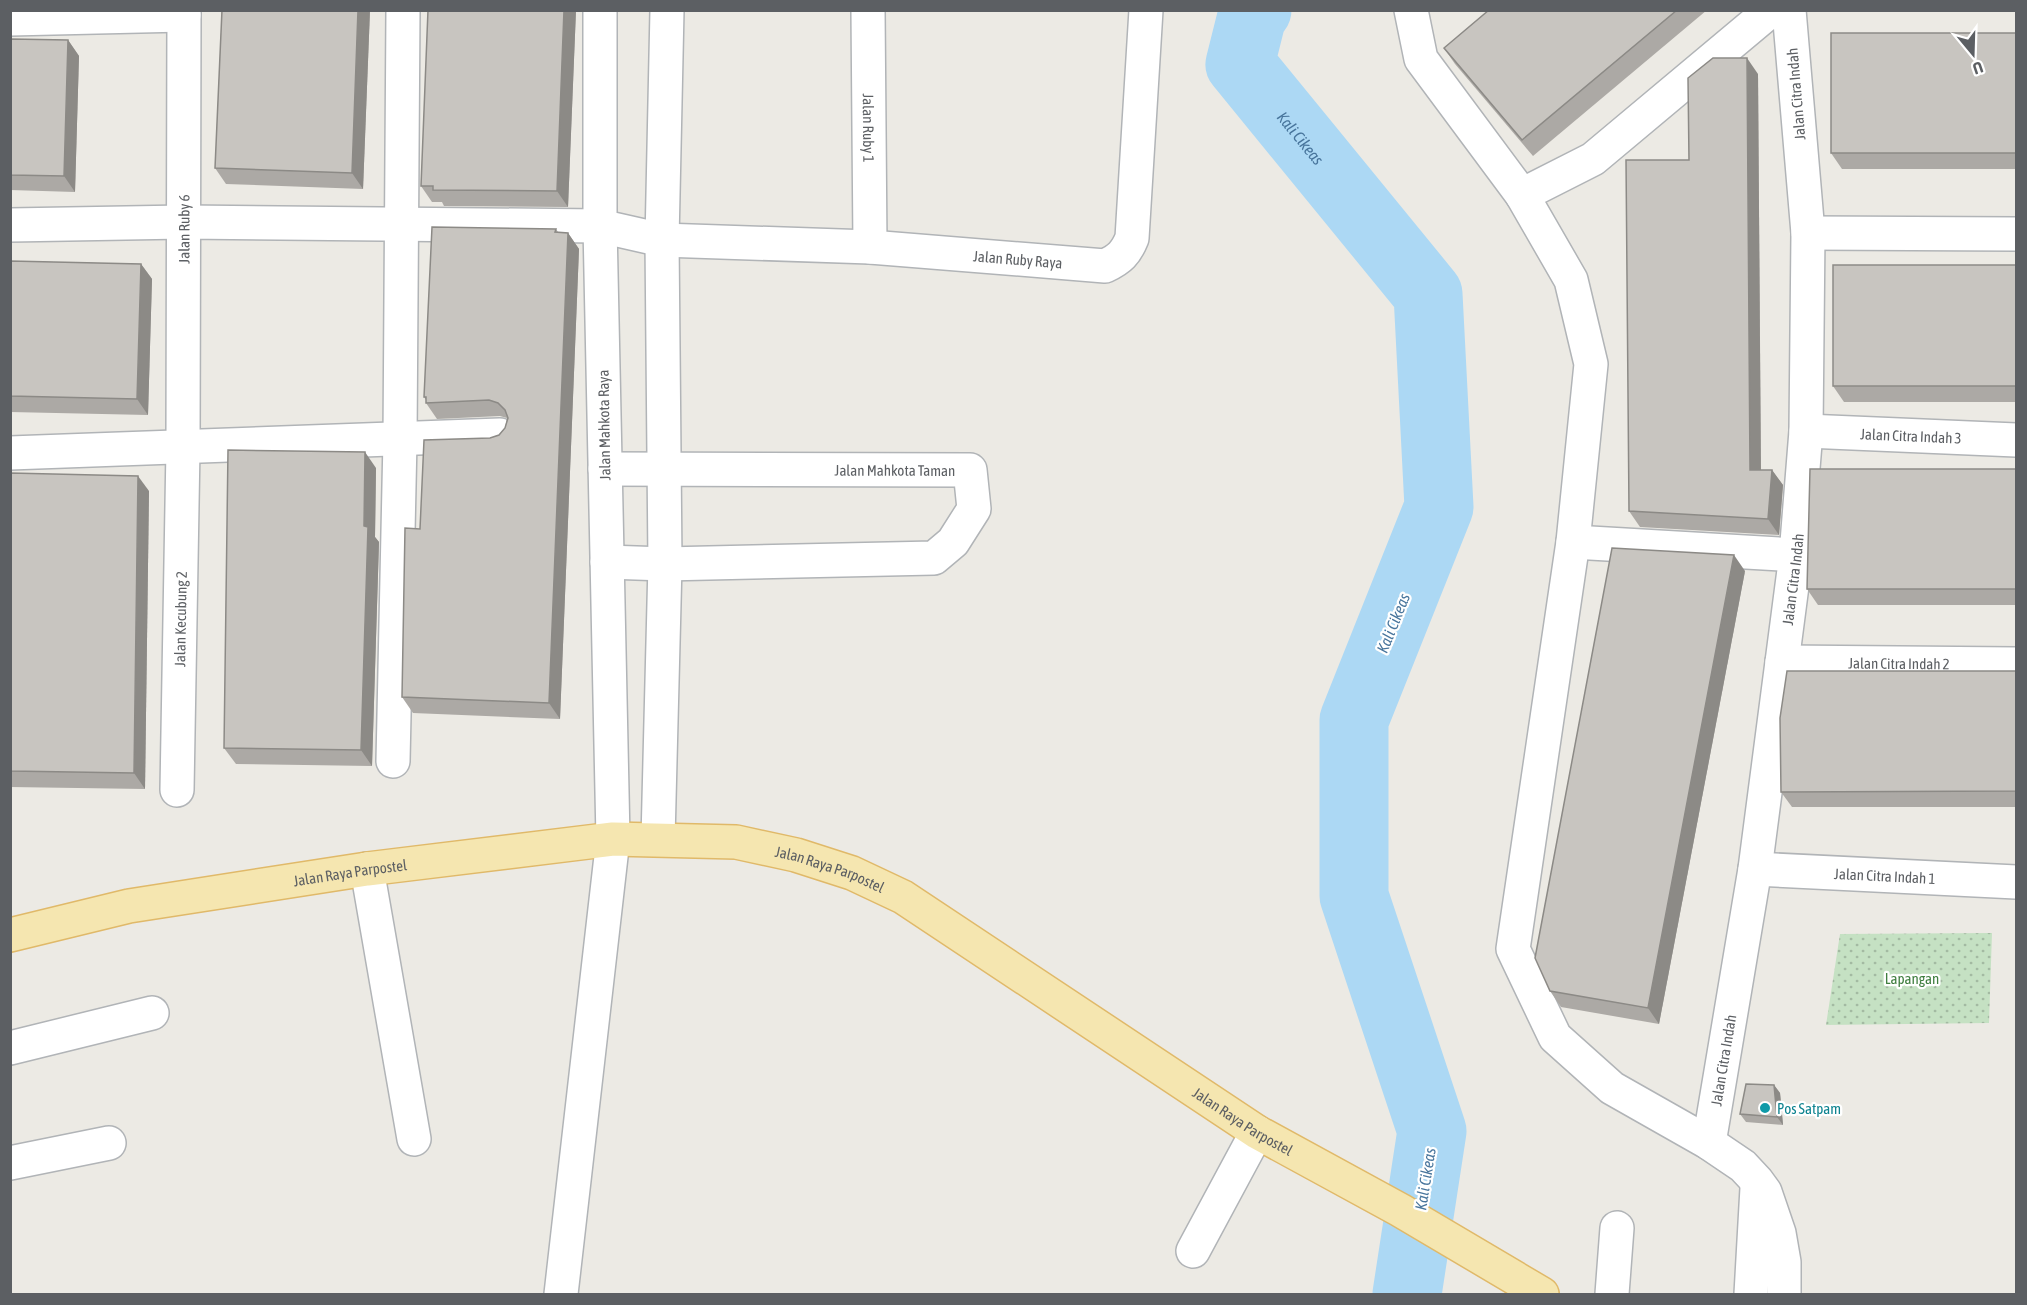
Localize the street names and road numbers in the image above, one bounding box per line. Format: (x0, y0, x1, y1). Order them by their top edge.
street label: Jalan Citra Indah (1784, 47, 1808, 141)
street label: Jalan Ruby 1 (860, 93, 878, 163)
street label: Jalan Ruby 6 (175, 194, 192, 264)
street label: Jalan Ruby Raya (972, 247, 1063, 271)
street label: Jalan Mahkota Raya (595, 370, 613, 480)
street label: Jalan Citra Indah 3 (1860, 425, 1962, 446)
street label: Jalan Mahkota Taman (835, 461, 955, 478)
street label: Jalan Citra Indah (1778, 533, 1806, 626)
street label: Jalan Kecubung 2 (171, 571, 189, 667)
street label: Jalan Citra Indah 2 (1848, 654, 1950, 672)
street label: Jalan Raya Parpostel (774, 842, 887, 896)
street label: Jalan Raya Parpostel (292, 856, 408, 889)
street label: Jalan Citra Indah 1 (1834, 864, 1936, 886)
street label: Jalan Citra Indah (1707, 1013, 1739, 1107)
street label: Jalan Raya Parpostel (1190, 1083, 1296, 1158)

